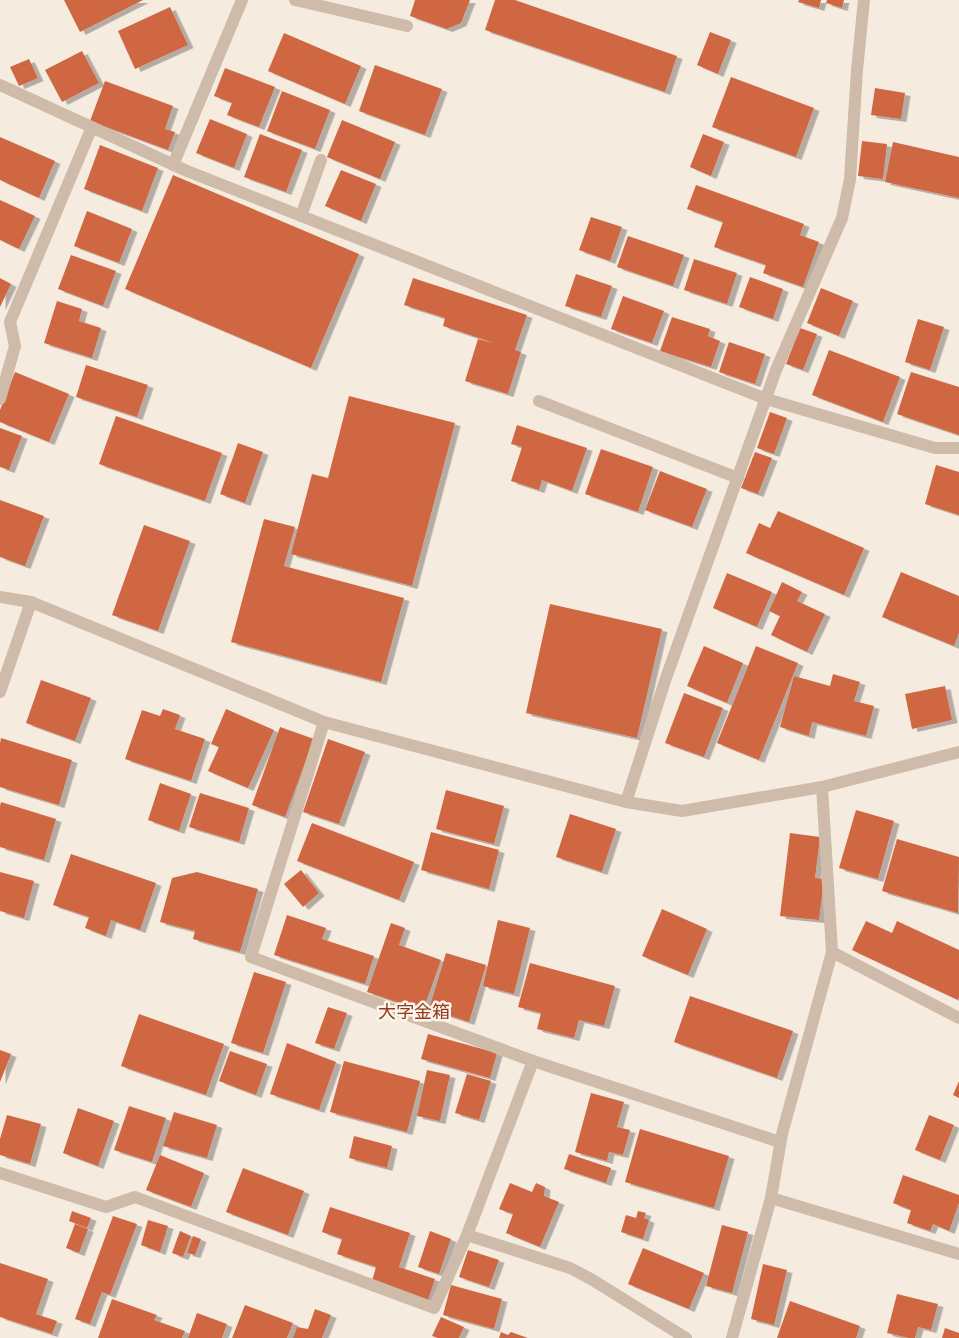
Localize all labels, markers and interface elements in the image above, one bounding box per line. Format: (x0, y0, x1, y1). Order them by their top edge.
district label: 大字金箱 (378, 1001, 450, 1022)

